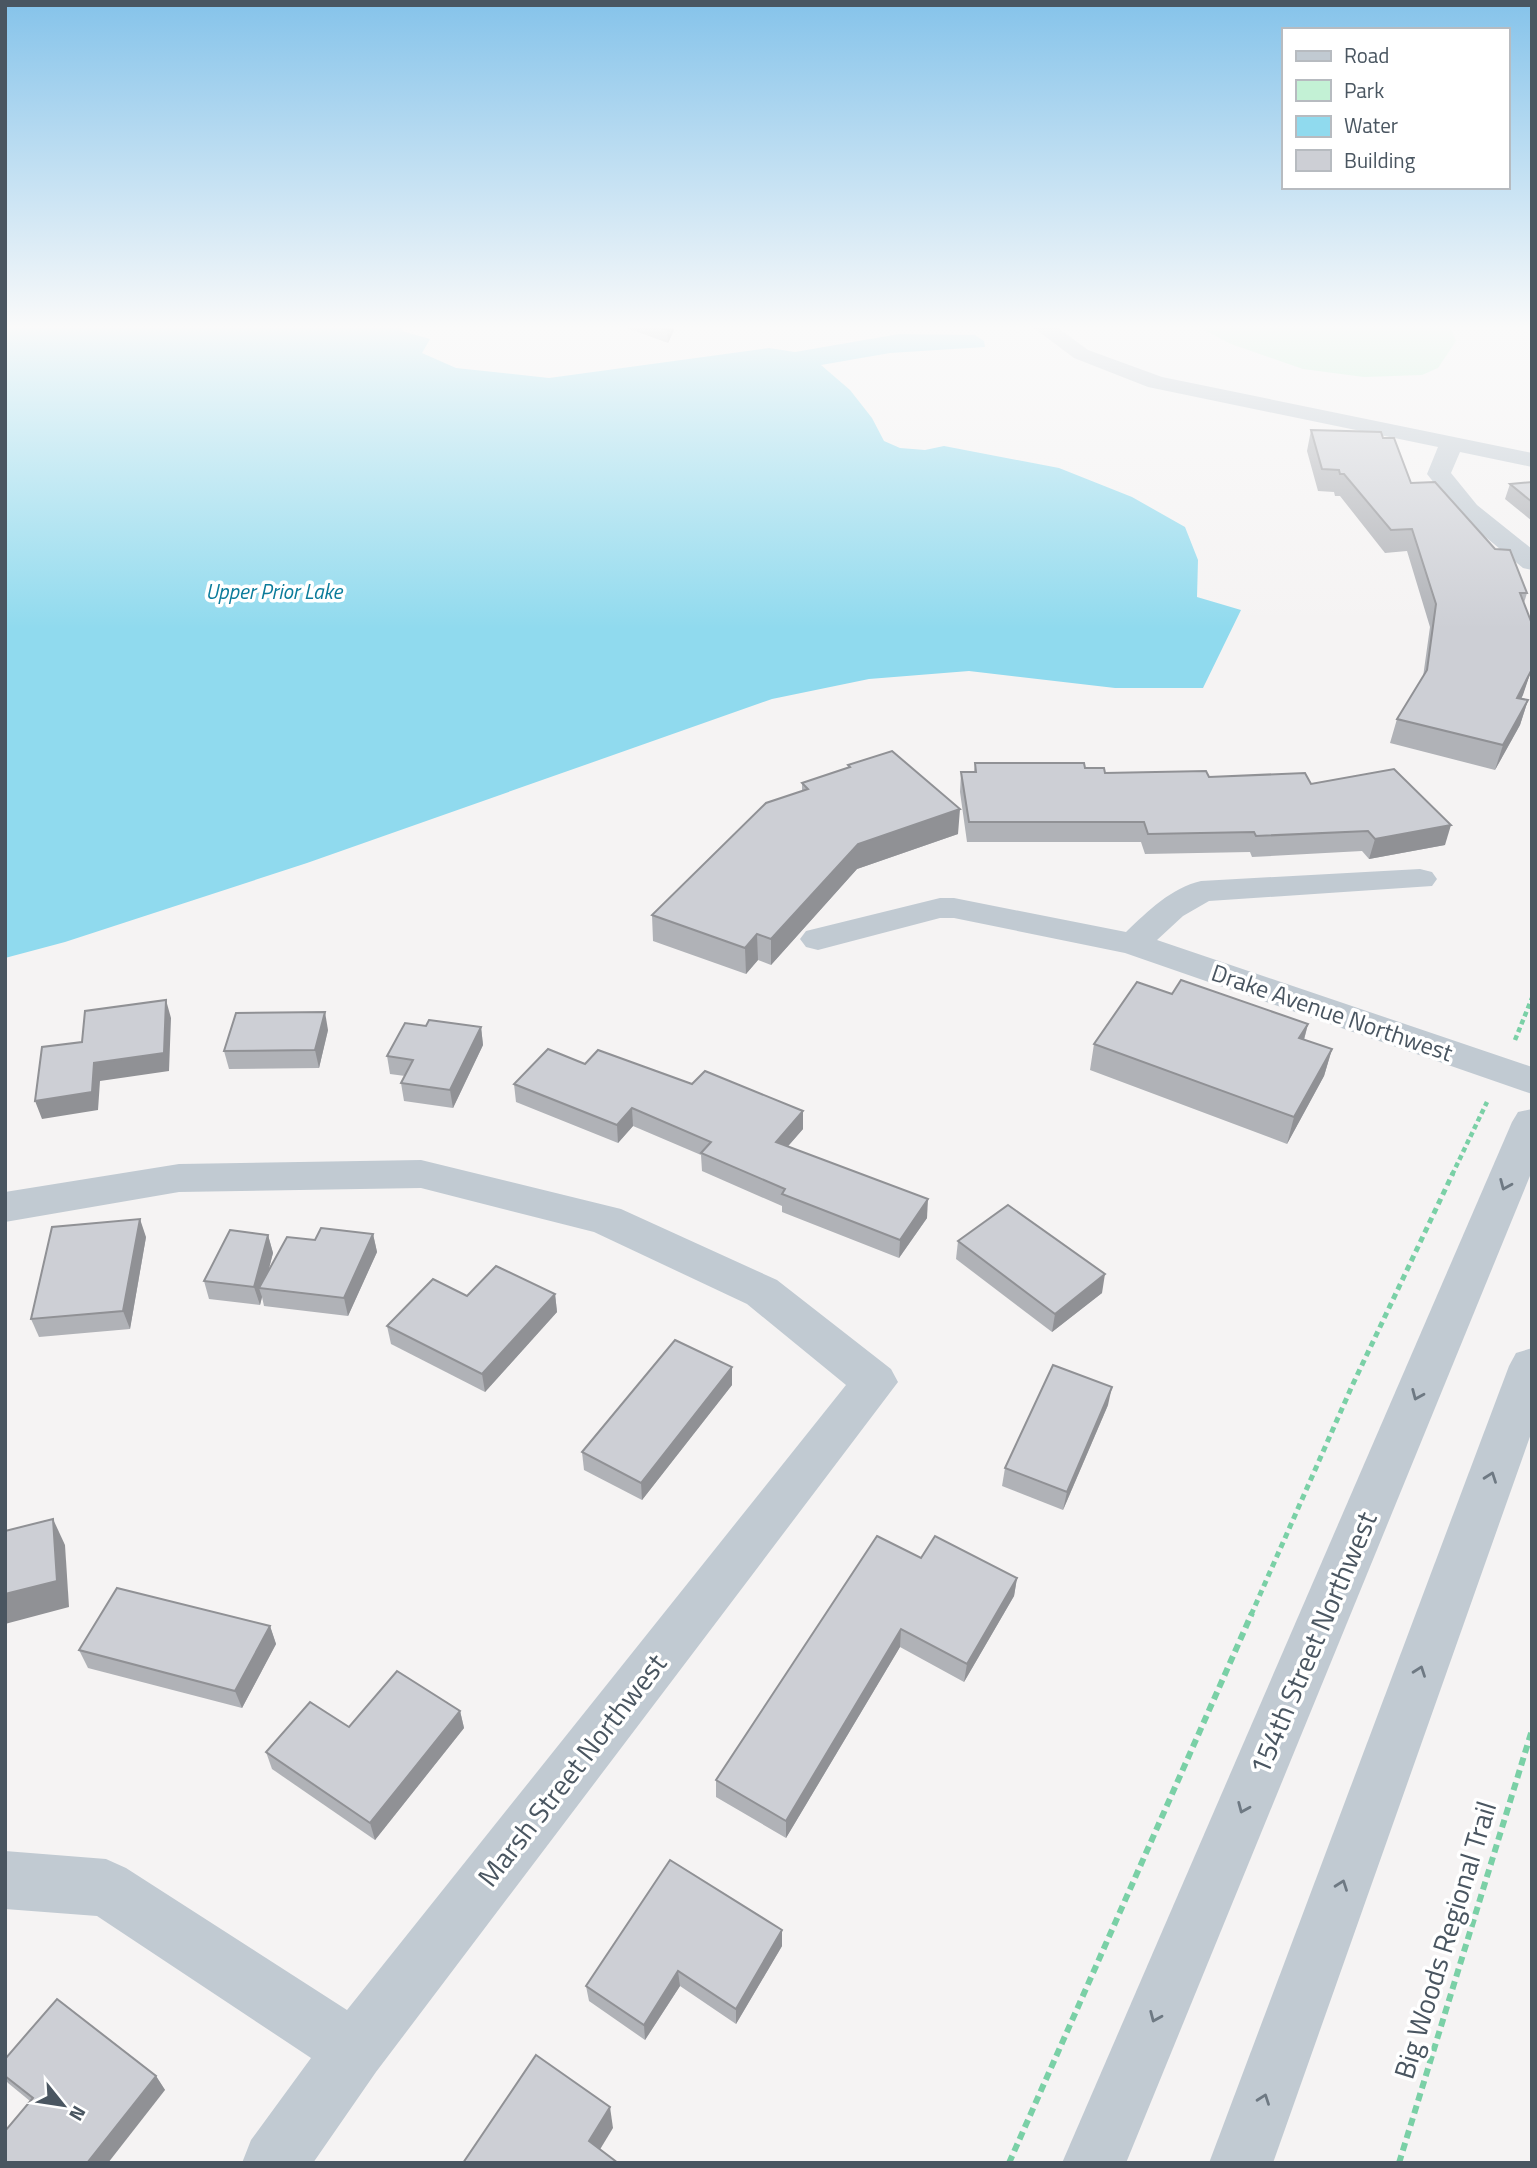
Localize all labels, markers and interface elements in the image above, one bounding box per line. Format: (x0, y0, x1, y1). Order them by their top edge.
legend (1282, 28, 1509, 189)
text: Road (1344, 39, 1389, 71)
text: Park (1344, 74, 1384, 106)
text: Water (1344, 109, 1398, 141)
text: Building (1344, 144, 1416, 176)
water label: Upper Prior Lake (206, 575, 344, 607)
street label: Drake Avenue Northwest (1207, 954, 1458, 1070)
one-way arrow (1500, 1178, 1514, 1190)
one-way arrow (1411, 1388, 1425, 1400)
one-way arrow (1483, 1471, 1497, 1483)
street label: 154th Street Northwest (1238, 1504, 1388, 1781)
street label: Marsh Street Northwest (467, 1644, 677, 1896)
one-way arrow (1412, 1666, 1426, 1678)
street label: Big Woods Regional Trail (1382, 1796, 1507, 2084)
one-way arrow (1237, 1800, 1251, 1813)
one-way arrow (1334, 1879, 1348, 1891)
one-way arrow (1149, 2010, 1163, 2023)
north arrow (28, 2070, 98, 2140)
one-way arrow (1256, 2093, 1270, 2105)
text: N (62, 2101, 94, 2127)

